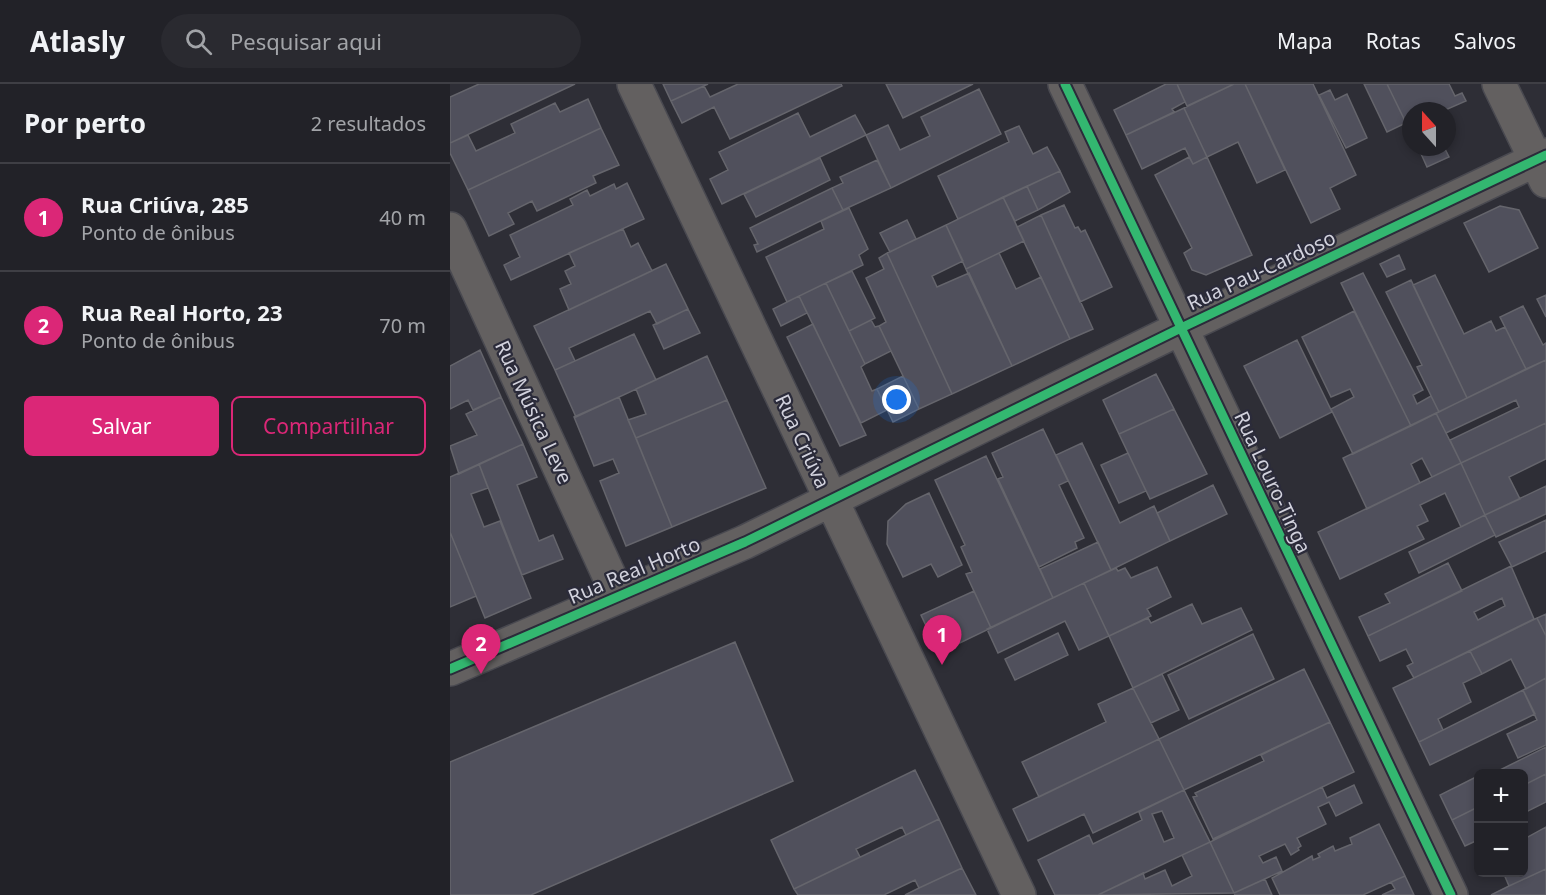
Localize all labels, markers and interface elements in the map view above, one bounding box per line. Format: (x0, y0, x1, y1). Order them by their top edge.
search box (161, 14, 581, 68)
text: Atlasly (30, 22, 125, 60)
icon: search (182, 25, 215, 58)
text: Pesquisar aqui (230, 26, 382, 56)
text: Mapa (1277, 27, 1333, 55)
text: Rotas (1366, 27, 1421, 55)
text: Salvos (1454, 27, 1516, 55)
north arrow (1402, 102, 1456, 156)
text: Por perto (24, 105, 146, 141)
text: 2 resultados (311, 110, 426, 137)
text: Rua Criúva, 285 (81, 189, 249, 219)
text: 1 (38, 204, 49, 231)
text: 40 m (379, 204, 426, 231)
text: Ponto de ônibus (81, 219, 235, 246)
street label: Rua Pau-Cardoso (1182, 224, 1340, 316)
text: Rua Real Horto, 23 (81, 297, 283, 327)
text: 2 (38, 312, 49, 339)
text: 70 m (379, 312, 426, 339)
text: Ponto de ônibus (81, 327, 235, 354)
street label: Rua Música Leve (489, 336, 579, 488)
your location (882, 385, 911, 414)
street label: Rua Criúva (769, 390, 837, 492)
button: Salvar (24, 396, 219, 456)
button: Compartilhar (231, 396, 426, 456)
street label: Rua Louro-Tinga (1228, 407, 1318, 557)
street label: Rua Real Horto (564, 530, 704, 610)
pin: 1 (922, 616, 962, 665)
pin: 2 (462, 624, 501, 674)
map controls (1474, 769, 1528, 877)
button: + (1474, 769, 1528, 823)
button: − (1474, 823, 1528, 877)

